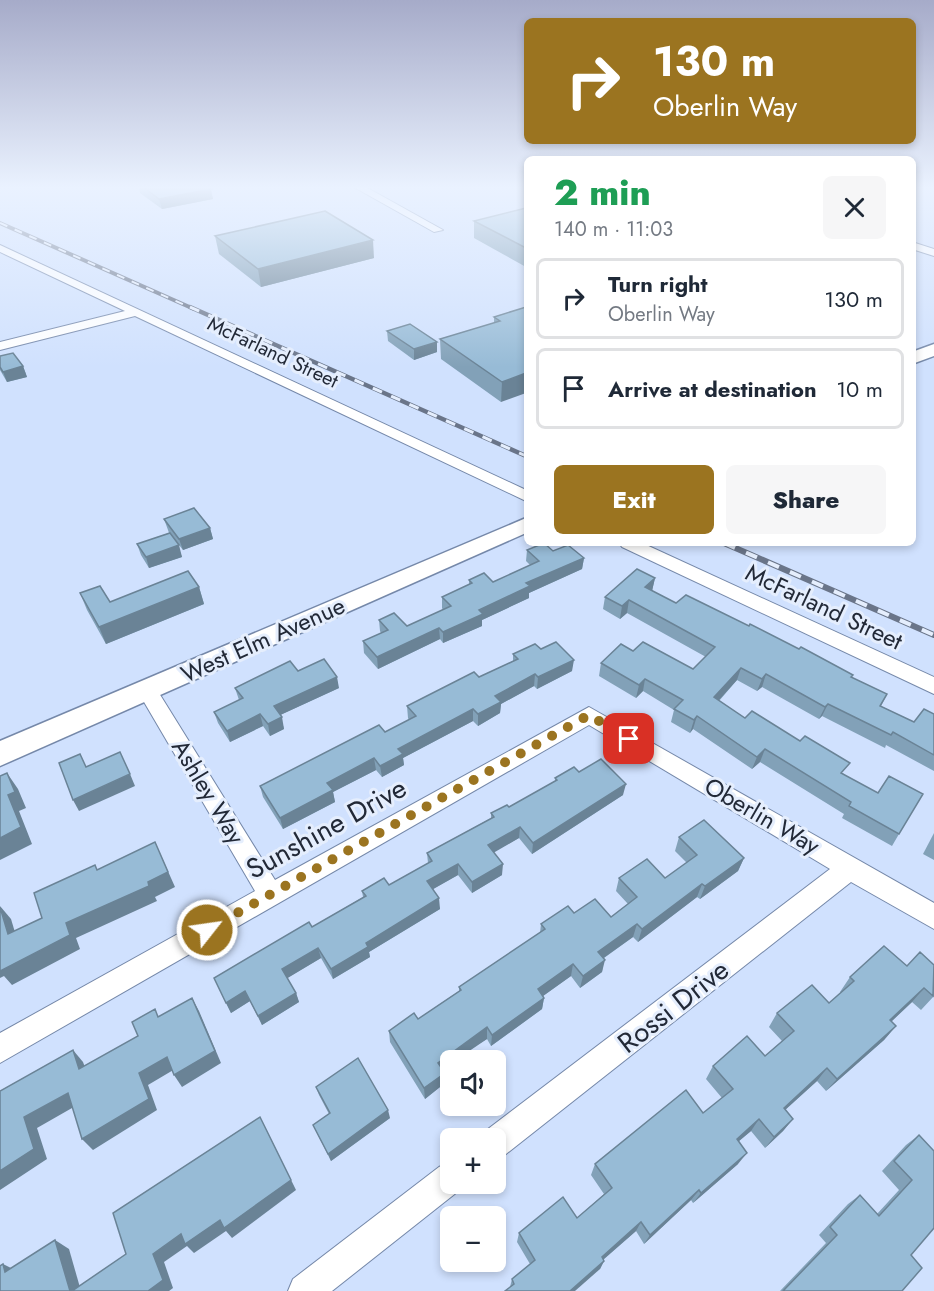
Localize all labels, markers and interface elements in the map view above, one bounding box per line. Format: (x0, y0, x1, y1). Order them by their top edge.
text: 130 m (653, 31, 775, 92)
icon: right (554, 42, 632, 120)
text: Oberlin Way (653, 87, 797, 126)
text: 2 min (554, 166, 651, 218)
button: close (823, 176, 886, 239)
text: 140 m · 11:03 (554, 215, 673, 244)
text: Turn right (608, 268, 708, 300)
icon: right (557, 282, 590, 315)
text: 130 m (824, 283, 883, 315)
text: Oberlin Way (608, 300, 715, 329)
street label: McFarland Street (203, 309, 343, 396)
icon: arrive (557, 372, 590, 405)
text: Arrive at destination (608, 373, 817, 405)
text: 10 m (836, 373, 883, 405)
button: Exit (554, 465, 714, 534)
button: Share (726, 465, 886, 534)
street label: McFarland Street (740, 555, 909, 658)
street label: West Elm Avenue (175, 588, 350, 691)
pin (603, 713, 654, 764)
icon: arrive (612, 722, 645, 755)
street label: Ashley Way (163, 733, 254, 851)
street label: Sunshine Drive (239, 767, 414, 889)
street label: Oberlin Way (698, 768, 827, 863)
position arrow (175, 898, 239, 962)
street label: Rossi Drive (609, 950, 738, 1063)
map controls (440, 1050, 506, 1272)
button: sound (440, 1050, 506, 1116)
button: + (440, 1128, 506, 1194)
button: − (440, 1206, 506, 1272)

